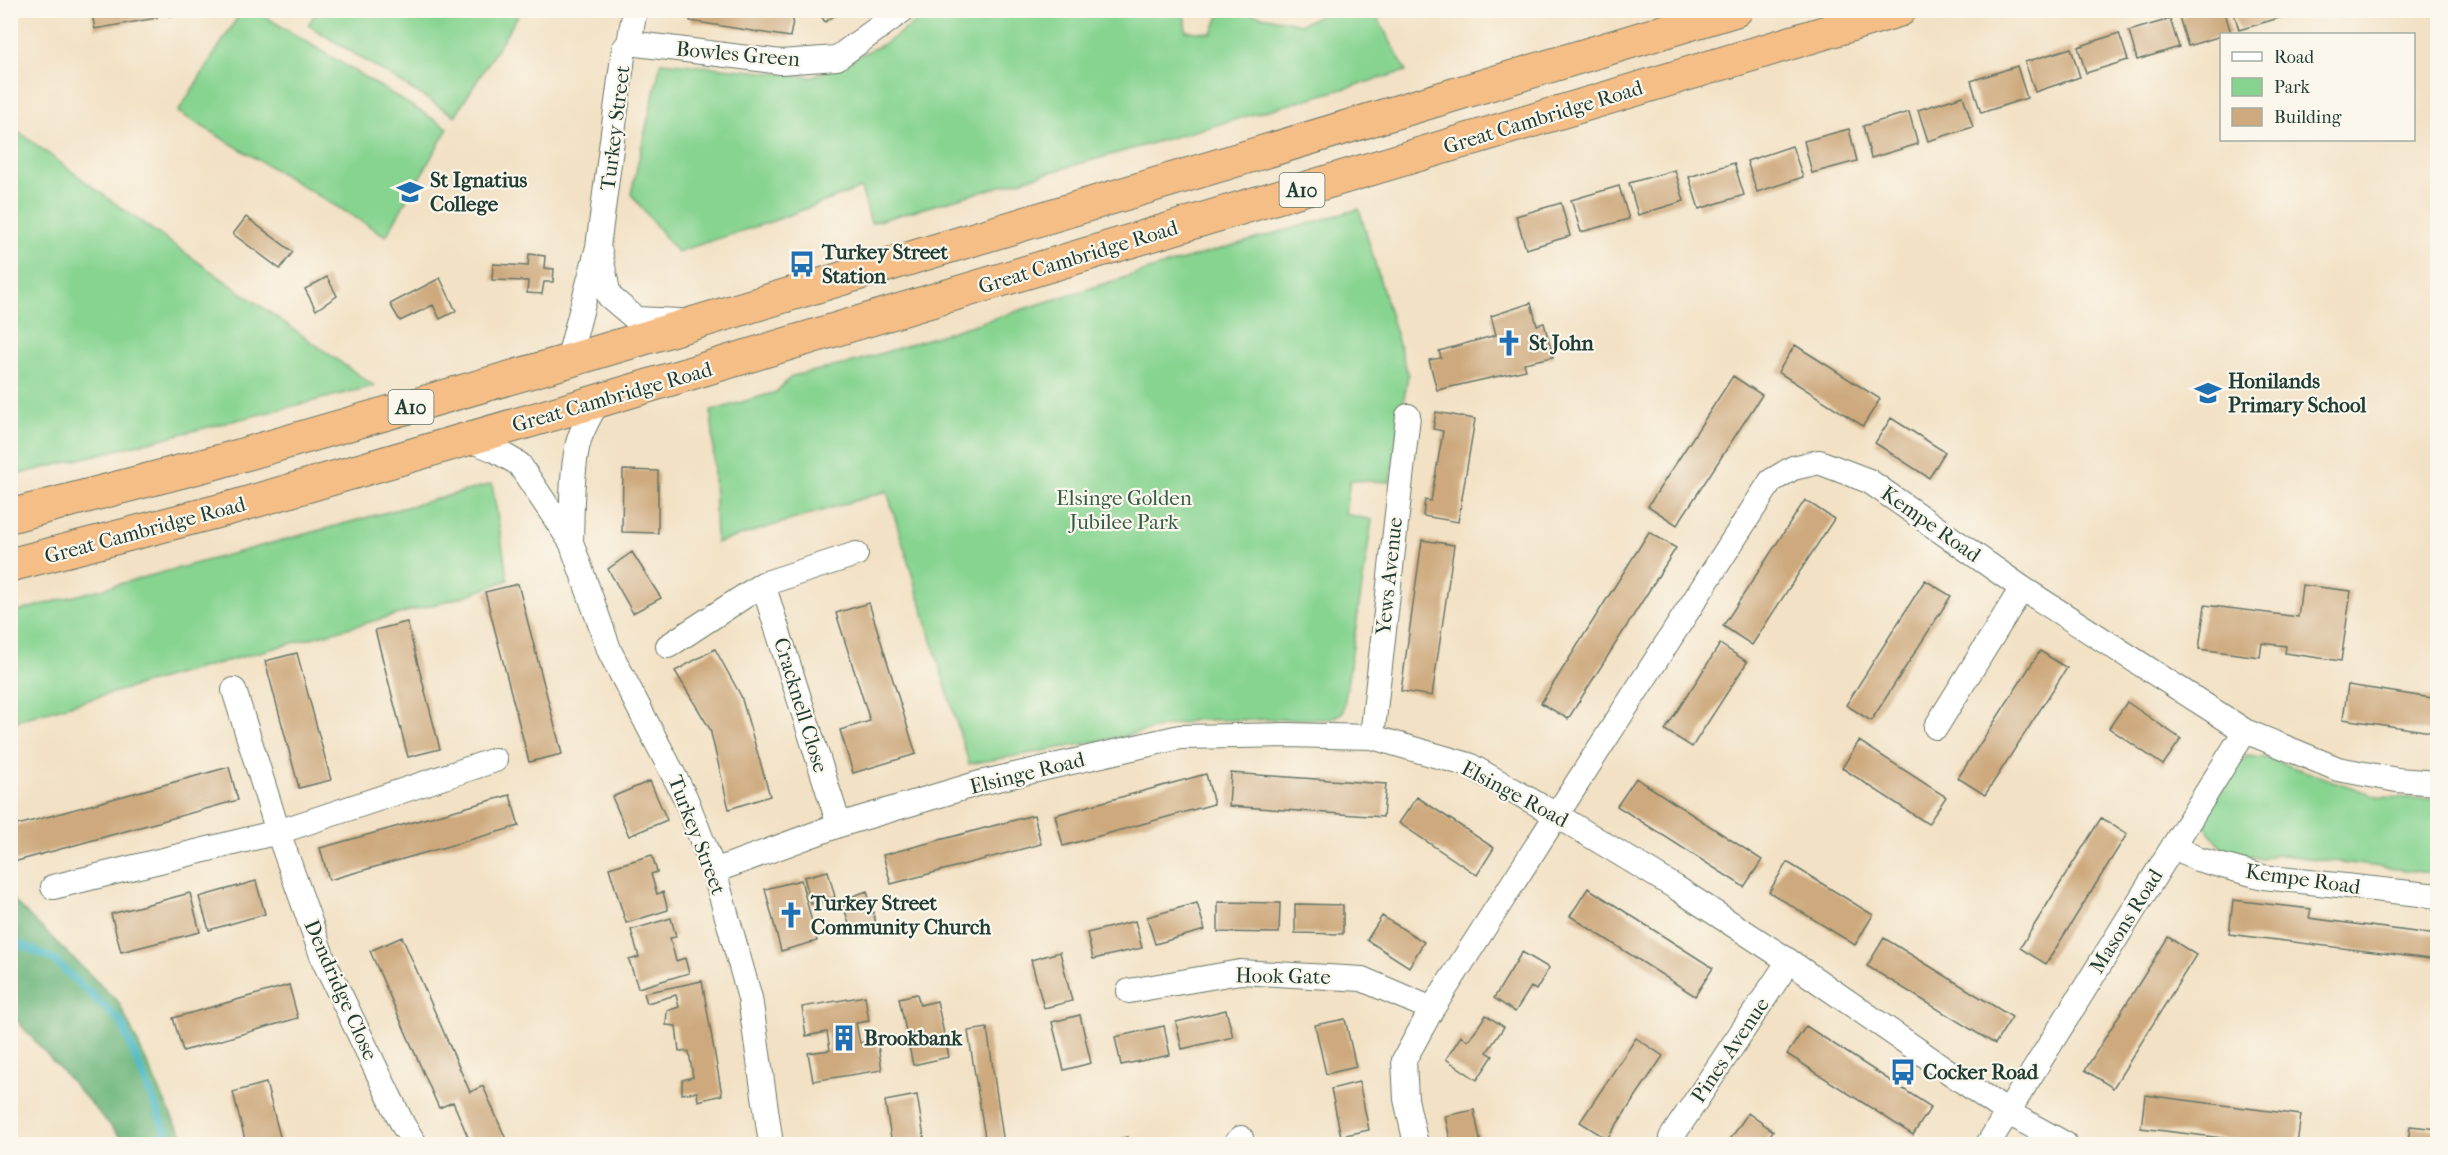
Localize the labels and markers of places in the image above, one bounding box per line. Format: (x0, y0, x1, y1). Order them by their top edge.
place label: St Ignatius College (430, 168, 528, 216)
school or university icon: St Ignatius College (395, 177, 425, 207)
place label: Turkey Street Station (821, 240, 948, 288)
bus stop icon: Turkey Street Station (787, 249, 817, 279)
church icon: St John (1494, 328, 1524, 358)
place label: St John (1529, 331, 1595, 355)
place label: Honilands Primary School (2228, 369, 2366, 417)
school or university icon: Honilands Primary School (2193, 378, 2223, 408)
place label: Turkey Street Community Church (810, 891, 991, 939)
church icon: Turkey Street Community Church (776, 900, 806, 930)
building icon: Brookbank (829, 1023, 859, 1053)
place label: Brookbank (864, 1026, 963, 1050)
bus stop icon: Cocker Road (1888, 1057, 1918, 1087)
place label: Cocker Road (1923, 1060, 2039, 1084)

